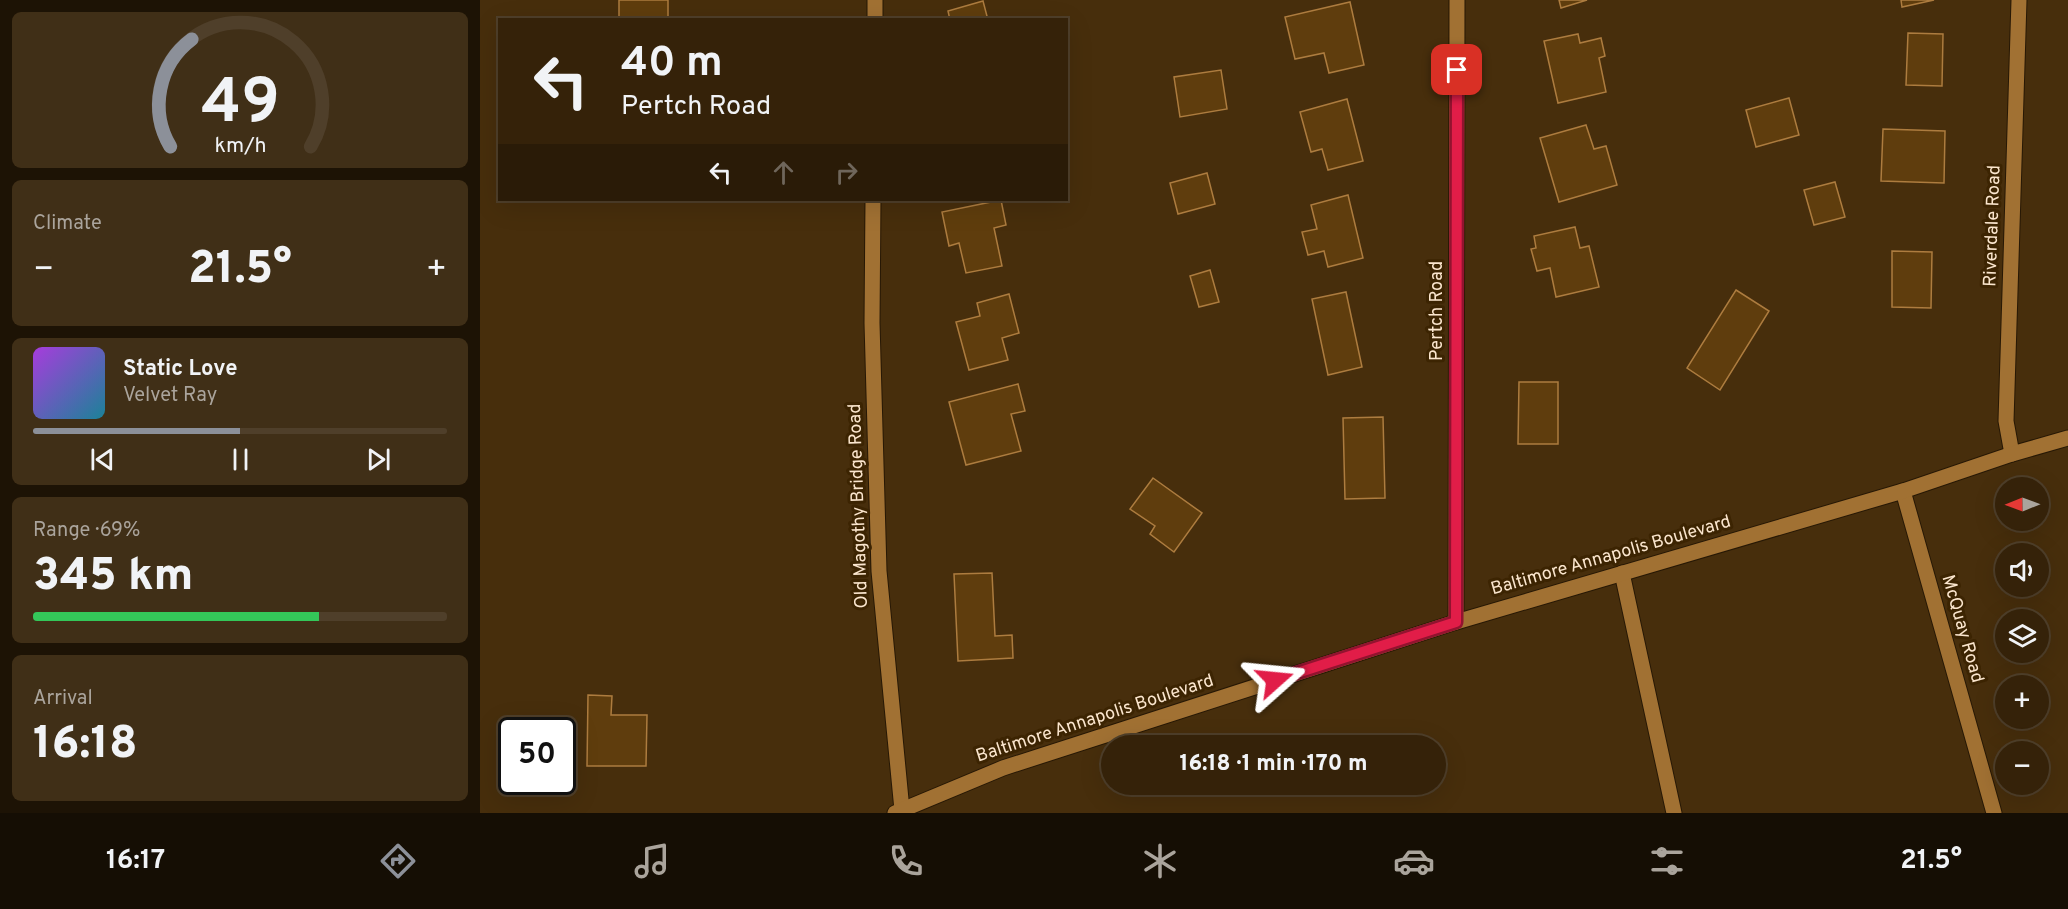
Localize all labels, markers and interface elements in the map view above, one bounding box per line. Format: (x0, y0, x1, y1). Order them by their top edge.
text: 40 m (621, 38, 723, 91)
icon: left (522, 42, 600, 120)
pin (1431, 44, 1482, 95)
icon: arrive (1440, 53, 1473, 86)
text: 49 (201, 66, 279, 145)
text: Pertch Road (621, 90, 771, 124)
text: km/h (214, 133, 266, 160)
icon: left (704, 156, 737, 189)
icon: ahead (767, 156, 800, 189)
icon: right (830, 156, 863, 189)
street label: Riverdale Road (1979, 165, 2007, 287)
text: Climate (33, 211, 102, 237)
text: 21.5° (188, 242, 292, 299)
text: − (33, 250, 54, 292)
text: + (426, 250, 447, 292)
street label: Pertch Road (1426, 261, 1449, 361)
text: Static Love (123, 356, 237, 383)
text: Velvet Ray (123, 383, 217, 409)
street label: Old Magothy Bridge Road (844, 403, 874, 609)
icon: previous (86, 443, 119, 476)
icon: pause (224, 443, 257, 476)
icon: next (362, 443, 395, 476)
north arrow (1995, 477, 2049, 531)
map controls (1995, 477, 2049, 795)
street label: Baltimore Annapolis Boulevard (1488, 511, 1734, 601)
text: Range · 69% (33, 518, 140, 544)
button: sound (1995, 543, 2049, 597)
text: 345 km (33, 549, 193, 606)
street label: McQuay Road (1936, 572, 1988, 686)
button: layers (1995, 609, 2049, 663)
position arrow (1243, 648, 1307, 712)
street label: Baltimore Annapolis Boulevard (973, 670, 1217, 768)
button: + (1995, 675, 2049, 729)
text: Arrival (33, 686, 93, 712)
text: 16:18 (33, 717, 138, 774)
speed limit sign: 50 (498, 717, 576, 795)
button: − (1995, 741, 2049, 795)
text: 16:18 · 1 min · 170 m (1179, 751, 1368, 778)
icon: directions (377, 840, 419, 882)
icon: music (631, 840, 673, 882)
icon: phone (885, 840, 927, 882)
icon: climate (1139, 840, 1181, 882)
icon: car (1393, 840, 1435, 882)
icon: filters (1646, 840, 1688, 882)
text: 16:17 (106, 844, 165, 878)
text: 21.5° (1900, 844, 1962, 878)

